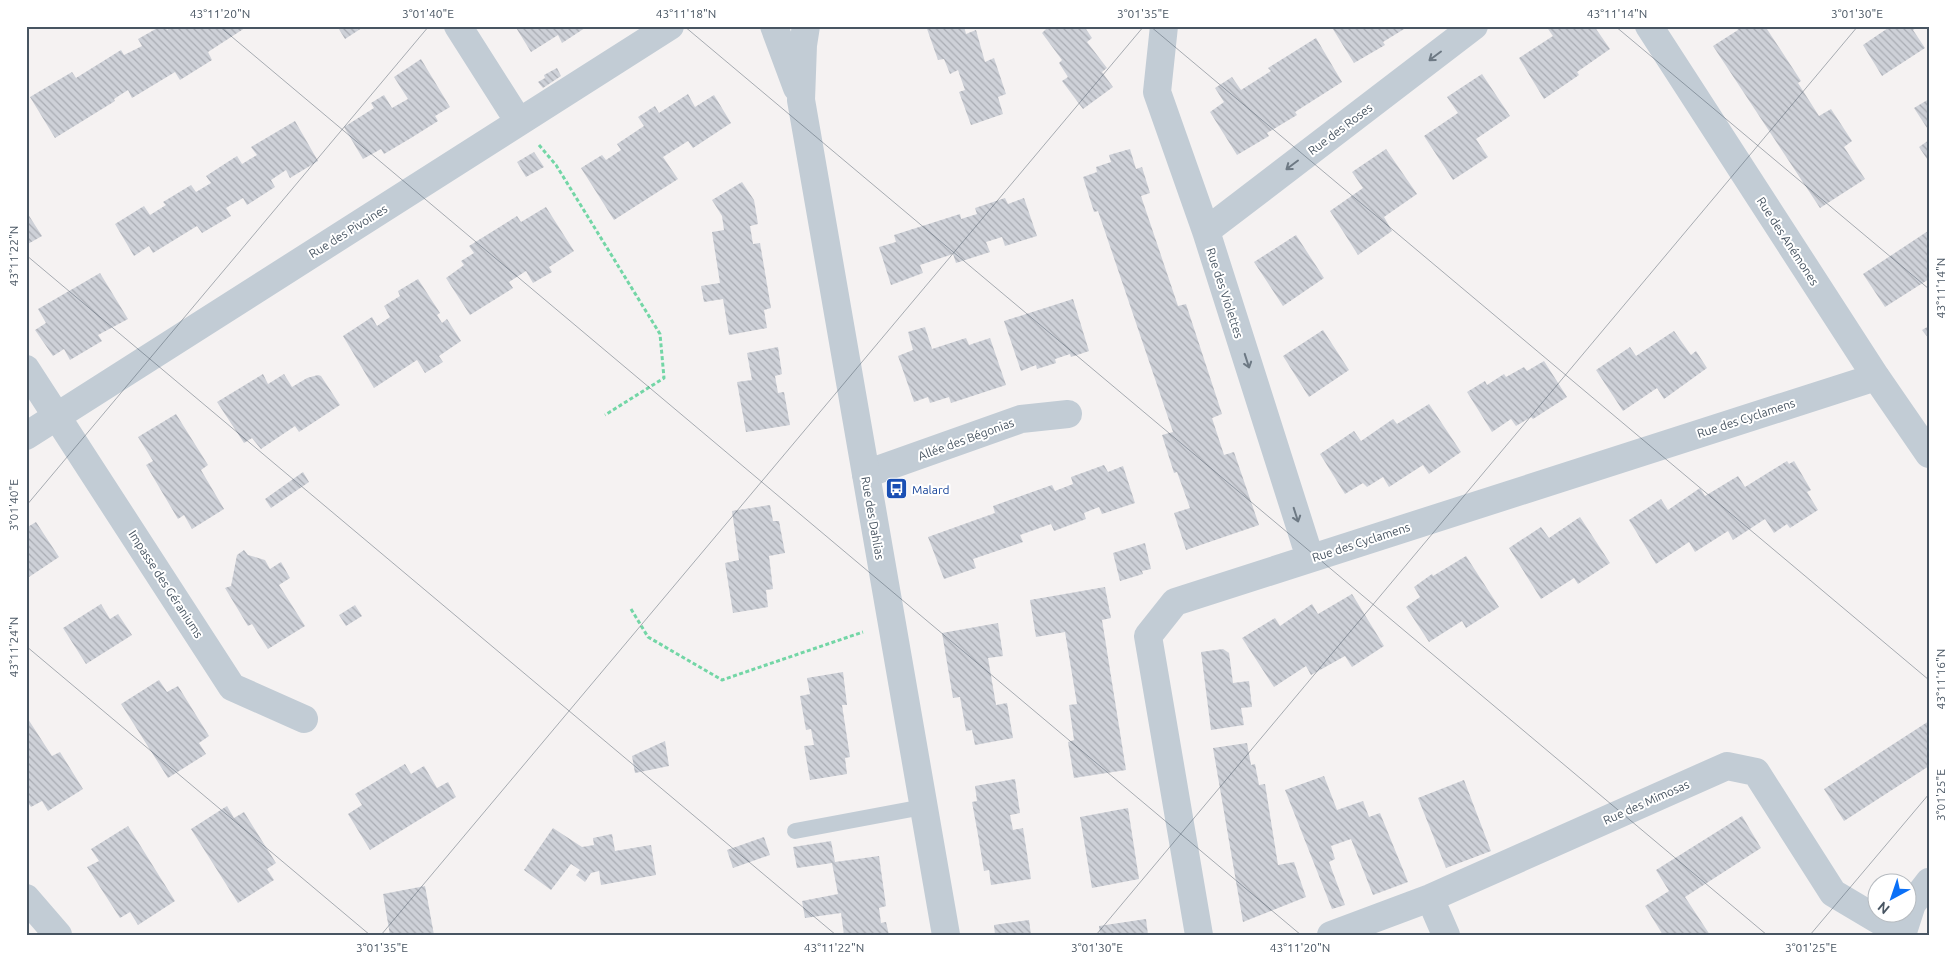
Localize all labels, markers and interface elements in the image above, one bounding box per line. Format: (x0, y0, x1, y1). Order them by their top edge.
text: 43°11'20"N (190, 7, 250, 20)
text: 3°01'40"E (402, 7, 454, 20)
text: 43°11'18"N (656, 7, 716, 20)
text: 3°01'35"E (1117, 7, 1169, 20)
text: 43°11'14"N (1587, 7, 1647, 20)
text: 3°01'30"E (1831, 7, 1883, 20)
one-way arrow (1429, 50, 1442, 61)
street label: Rue des Roses (1305, 101, 1375, 157)
one-way arrow (1285, 160, 1299, 170)
street label: Rue des Anémones (1755, 194, 1821, 288)
street label: Rue des Pivoines (306, 202, 390, 260)
text: 43°11'22"N (7, 226, 20, 286)
street label: Rue des Violettes (1204, 246, 1246, 340)
text: 43°11'14"N (1934, 258, 1947, 318)
one-way arrow (1243, 352, 1252, 368)
street label: Rue des Cyclamens (1695, 396, 1797, 440)
street label: Allée des Bégonias (916, 416, 1016, 462)
street label: Rue des Dahlias (859, 475, 887, 561)
bus stop icon: Malard (884, 477, 908, 501)
text: 3°01'40"E (7, 479, 20, 531)
place label: Malard (912, 483, 950, 496)
one-way arrow (1292, 507, 1302, 523)
street label: Rue des Cyclamens (1310, 520, 1412, 564)
street label: Impasse des Géraniums (126, 528, 206, 640)
text: 43°11'24"N (7, 617, 20, 677)
text: 43°11'16"N (1934, 649, 1947, 709)
text: 3°01'25"E (1934, 769, 1947, 821)
street label: Rue des Mimosas (1601, 777, 1691, 827)
north arrow (1868, 874, 1918, 924)
text: N (1874, 898, 1893, 917)
text: 3°01'35"E (356, 941, 408, 954)
text: 43°11'22"N (804, 941, 864, 954)
text: 3°01'30"E (1071, 941, 1123, 954)
text: 43°11'20"N (1270, 941, 1330, 954)
text: 3°01'25"E (1785, 941, 1837, 954)

